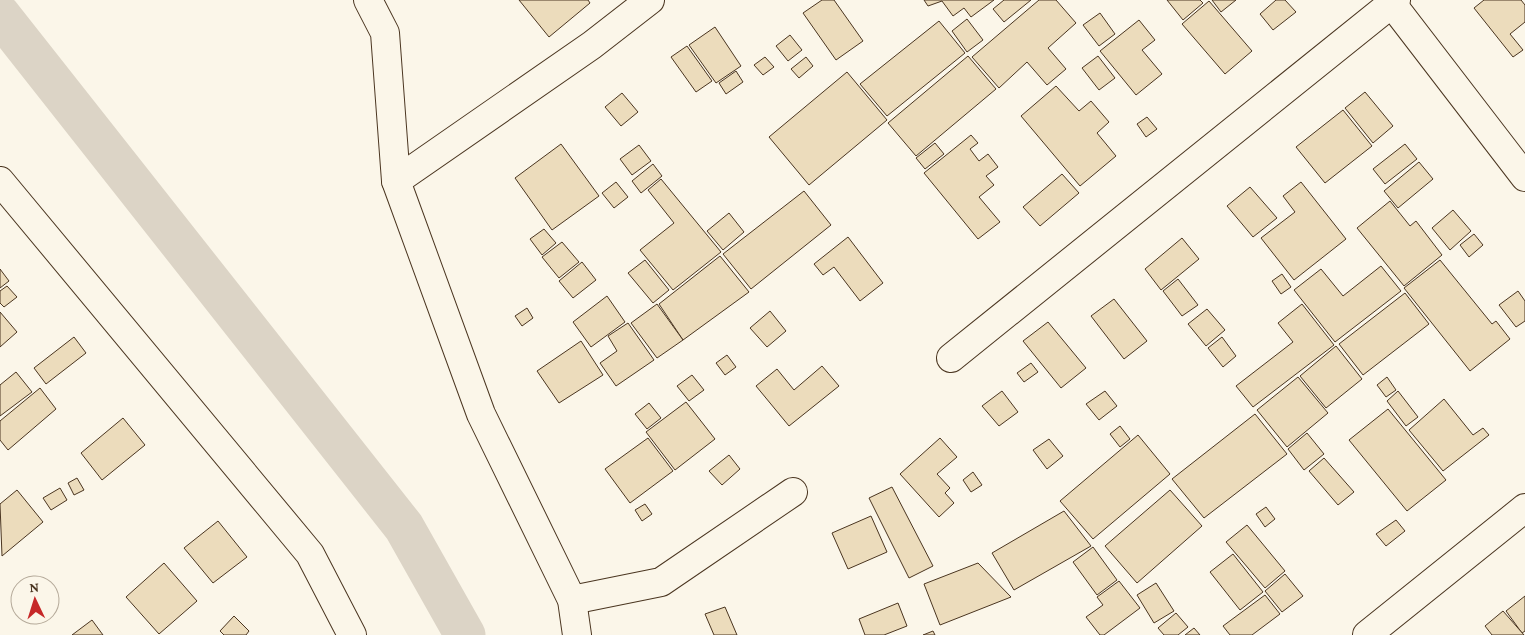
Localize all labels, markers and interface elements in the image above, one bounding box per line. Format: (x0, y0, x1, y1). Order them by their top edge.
north arrow (10, 575, 60, 625)
text: N (29, 579, 40, 595)

